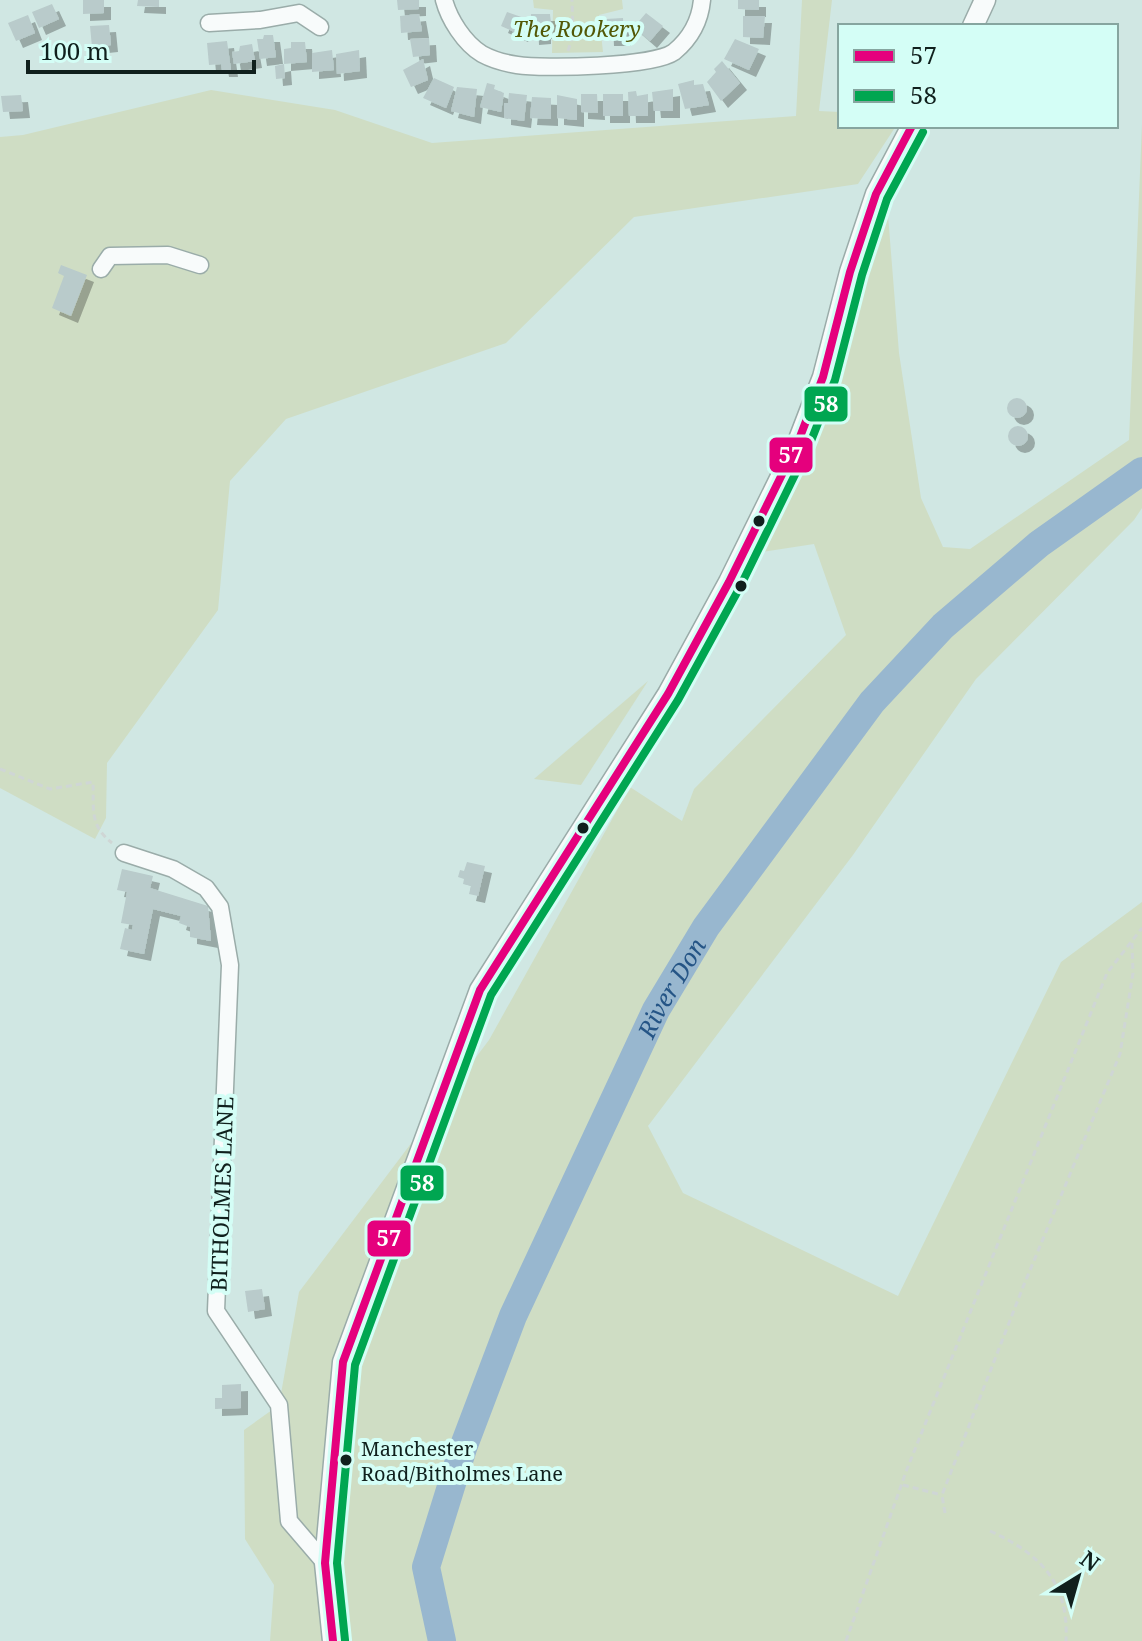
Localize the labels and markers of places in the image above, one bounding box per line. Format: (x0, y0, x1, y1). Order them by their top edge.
unlabelled marker (751, 513, 767, 529)
unlabelled marker (733, 578, 749, 594)
unlabelled marker (575, 820, 591, 836)
place label: Manchester Road/Bitholmes Lane (361, 1435, 563, 1487)
marker: Manchester Road/Bitholmes Lane (338, 1452, 354, 1468)

